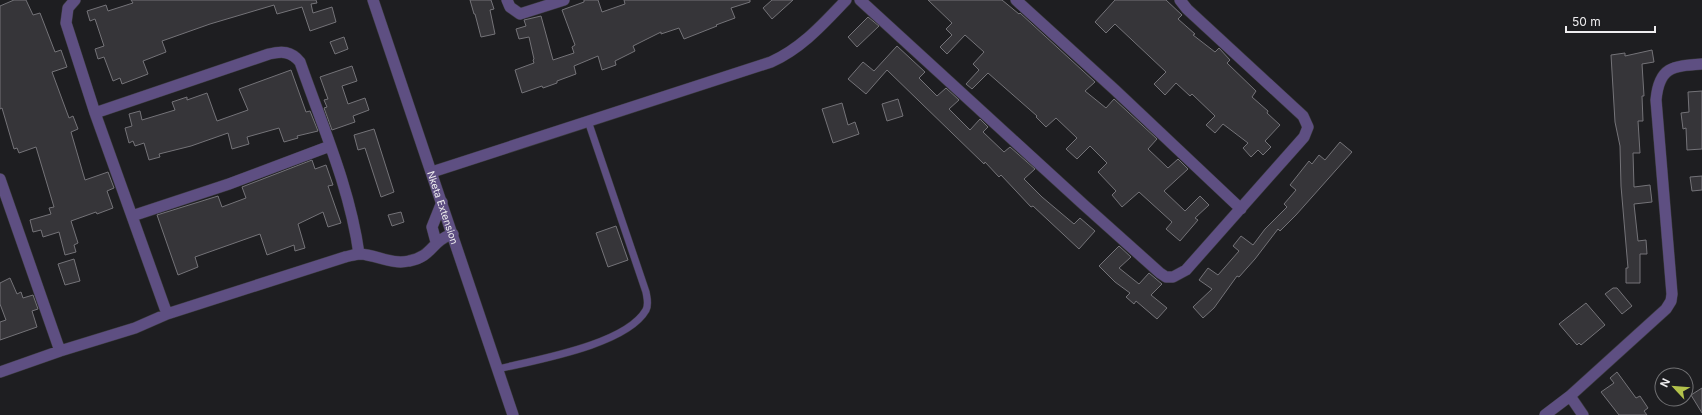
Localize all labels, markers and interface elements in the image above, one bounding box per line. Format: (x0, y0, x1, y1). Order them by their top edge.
scale bar (1566, 8, 1655, 34)
text: 50 m (1572, 14, 1601, 29)
street label: Nketa Extension (425, 169, 461, 246)
north arrow (1654, 367, 1694, 407)
text: N (1657, 376, 1673, 389)

